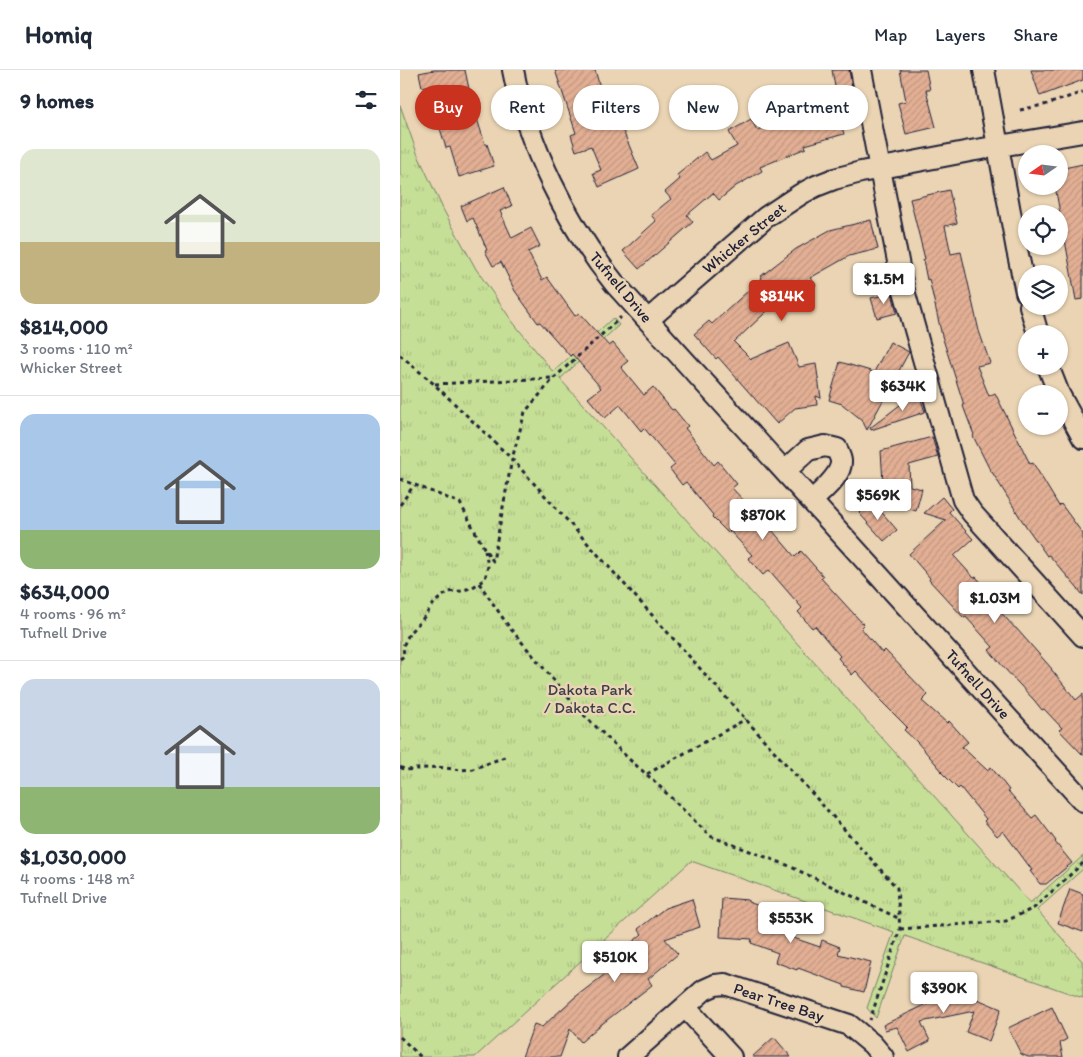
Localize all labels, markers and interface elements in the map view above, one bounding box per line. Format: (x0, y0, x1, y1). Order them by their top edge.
text: Homiq (25, 20, 93, 49)
text: Map (874, 24, 907, 46)
text: Layers (935, 24, 985, 46)
text: Share (1013, 24, 1058, 46)
chip: Buy (415, 85, 481, 130)
chip: Rent (491, 85, 563, 130)
chip: Filters (573, 85, 659, 130)
chip: New (669, 85, 738, 130)
chip: Apartment (748, 85, 868, 130)
icon: filters (352, 86, 380, 114)
text: 9 homes (20, 88, 94, 113)
north arrow (1018, 145, 1068, 195)
map controls (1018, 145, 1068, 435)
icon: home (155, 181, 245, 271)
street label: Whicker Street (698, 198, 790, 278)
button: locate (1018, 205, 1068, 255)
street label: Tufnell Drive (586, 248, 656, 326)
pin: $1.5M (849, 262, 919, 305)
button: layers (1018, 265, 1068, 315)
text: $1.5M (864, 269, 904, 288)
pin: $814K (747, 280, 817, 322)
text: $814K (760, 286, 804, 305)
text: $814,000 (20, 314, 108, 339)
button: + (1018, 325, 1068, 375)
text: 3 rooms · 110 m² (20, 339, 133, 358)
text: Whicker Street (20, 358, 122, 377)
pin: $634K (868, 370, 938, 412)
text: $634K (880, 376, 926, 395)
button: − (1018, 385, 1068, 435)
icon: home (155, 447, 245, 537)
pin: $569K (843, 478, 913, 521)
text: $569K (856, 485, 900, 504)
pin: $870K (728, 498, 798, 541)
text: $870K (741, 505, 785, 524)
text: $634,000 (20, 579, 110, 604)
pin: $1.03M (954, 582, 1036, 624)
text: $1.03M (970, 588, 1020, 607)
text: 4 rooms · 96 m² (20, 604, 126, 623)
text: Tufnell Drive (20, 623, 107, 642)
street label: Tufnell Drive (942, 645, 1014, 723)
park label: Dakota Park / Dakota C.C. (544, 680, 636, 717)
icon: home (155, 712, 245, 802)
text: $1,030,000 (20, 844, 126, 869)
text: 4 rooms · 148 m² (20, 869, 135, 888)
text: Tufnell Drive (20, 888, 107, 907)
pin: $553K (756, 902, 826, 944)
text: $553K (769, 908, 813, 927)
pin: $510K (580, 940, 650, 983)
text: $510K (593, 947, 637, 966)
pin: $390K (909, 972, 979, 1014)
street label: Pear Tree Bay (731, 978, 827, 1026)
text: $390K (921, 978, 967, 997)

